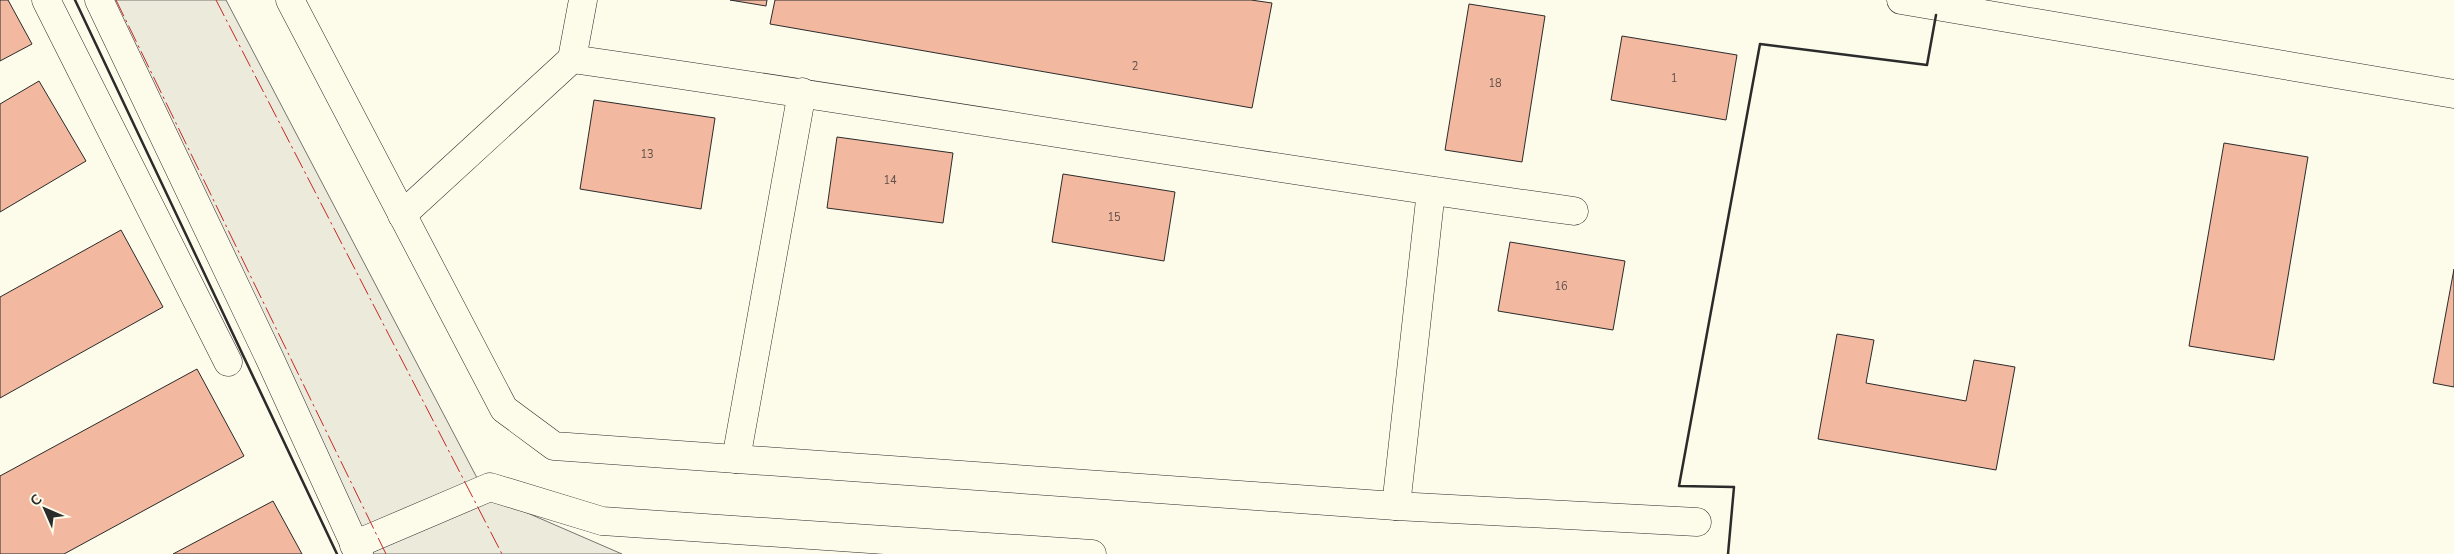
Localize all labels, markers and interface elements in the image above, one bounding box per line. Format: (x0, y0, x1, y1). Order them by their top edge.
house number: 2 (1132, 59, 1138, 74)
house number: 1 (1671, 71, 1677, 86)
house number: 18 (1488, 76, 1502, 91)
house number: 13 (640, 147, 654, 162)
house number: 14 (883, 173, 897, 188)
house number: 15 (1107, 210, 1121, 225)
house number: 16 (1554, 279, 1568, 294)
north arrow (20, 484, 70, 534)
text: С (26, 490, 47, 510)

